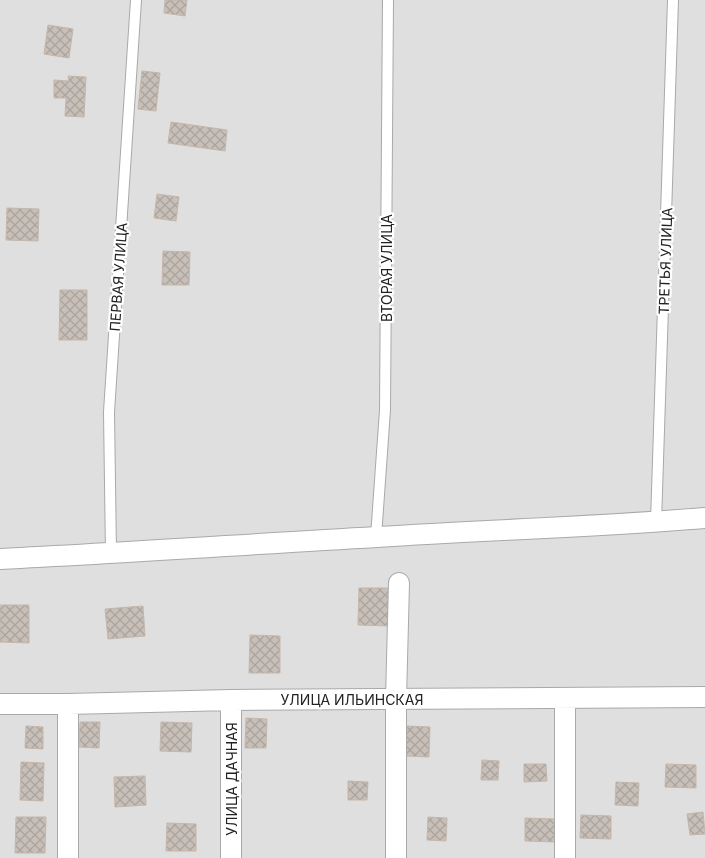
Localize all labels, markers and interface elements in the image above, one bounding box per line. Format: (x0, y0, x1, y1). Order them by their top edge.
street label: ТРЕТЬЯ УЛИЦА (655, 207, 675, 315)
street label: ВТОРАЯ УЛИЦА (378, 214, 395, 322)
street label: ПЕРВАЯ УЛИЦА (106, 222, 130, 332)
street label: УЛИЦА ИЛЬИНСКАЯ (281, 691, 423, 708)
street label: УЛИЦА ДАЧНАЯ (223, 722, 240, 836)

